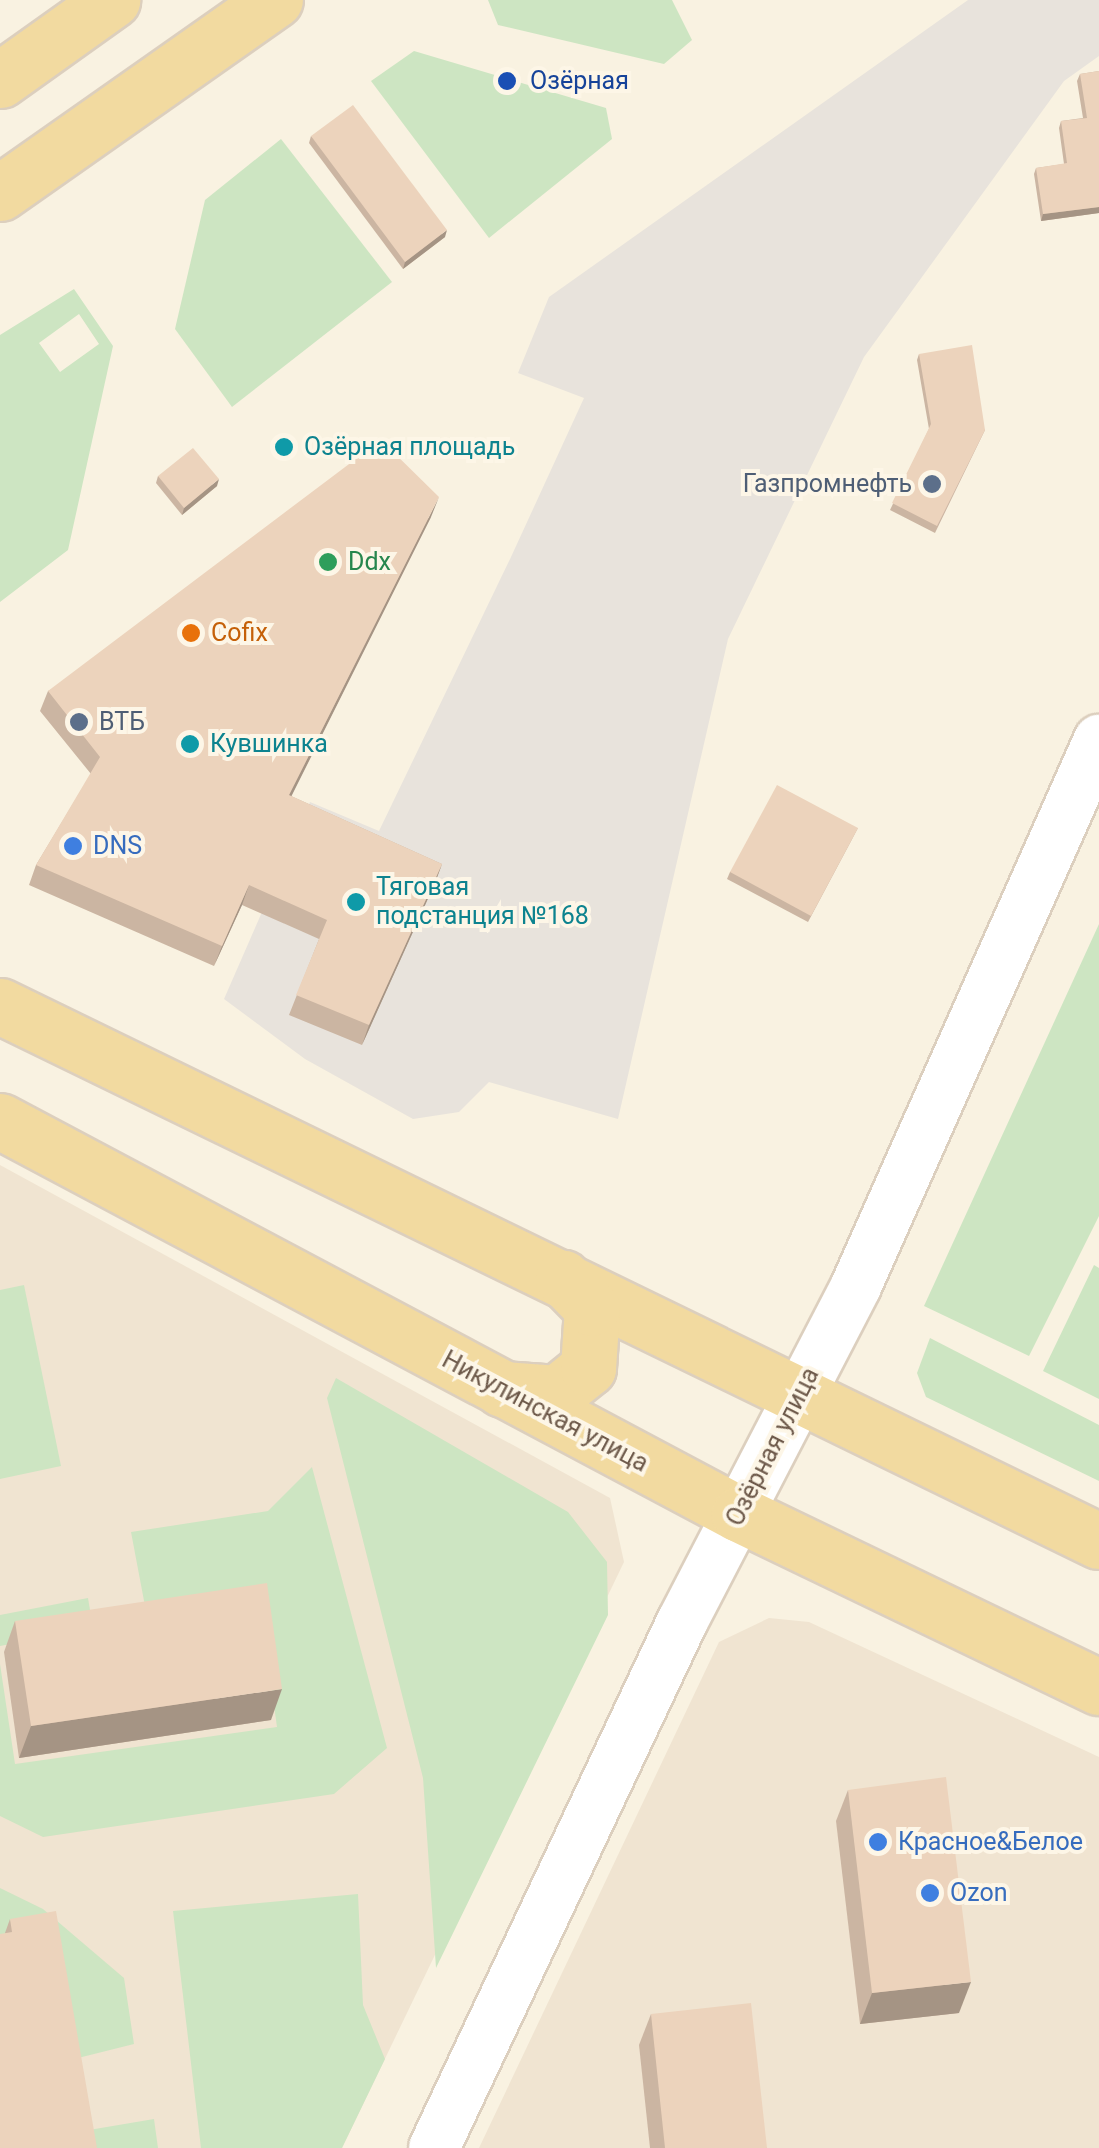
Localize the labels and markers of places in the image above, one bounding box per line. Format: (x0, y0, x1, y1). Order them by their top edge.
place label: Озёрная (530, 66, 629, 96)
marker: Озёрная (494, 68, 520, 94)
place label: Озёрная площадь (304, 432, 515, 462)
marker: Озёрная площадь (273, 436, 295, 458)
place label: Газпромнефть (743, 469, 912, 499)
marker: Газпромнефть (921, 473, 943, 495)
place label: Ddx (348, 547, 391, 577)
marker: Ddx (317, 551, 339, 573)
place label: Cofix (211, 618, 268, 648)
marker: Cofix (180, 622, 202, 644)
place label: ВТБ (99, 707, 145, 737)
marker: ВТБ (68, 711, 90, 733)
place label: Кувшинка (210, 729, 328, 759)
marker: Кувшинка (179, 733, 201, 755)
place label: DNS (93, 831, 142, 861)
marker: DNS (62, 835, 84, 857)
place label: Тяговая подстанция №168 (376, 873, 589, 932)
marker: Тяговая подстанция №168 (345, 891, 367, 913)
place label: Красное&Белое (898, 1827, 1083, 1857)
marker: Красное&Белое (867, 1831, 889, 1853)
place label: Ozon (950, 1878, 1007, 1908)
marker: Ozon (919, 1882, 941, 1904)

